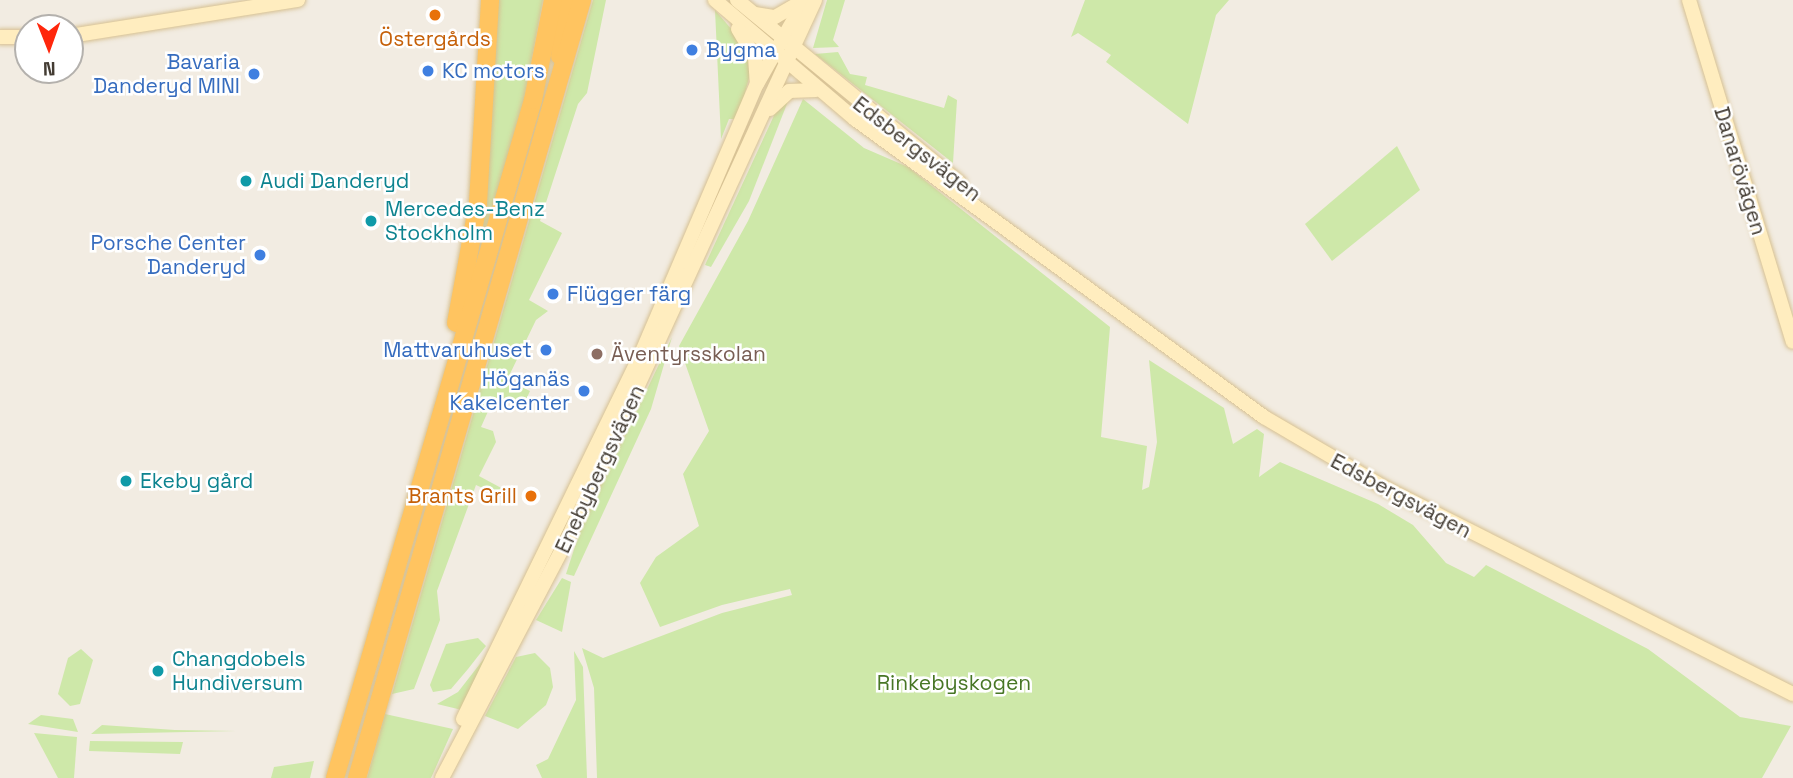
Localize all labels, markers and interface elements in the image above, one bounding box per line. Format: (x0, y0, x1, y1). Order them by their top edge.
marker: Östergårds (427, 7, 443, 23)
north arrow (14, 14, 84, 84)
place label: Östergårds (379, 26, 491, 52)
place label: Bygma (706, 37, 776, 63)
marker: Bygma (684, 42, 700, 58)
place label: Bavaria Danderyd MINI (93, 49, 240, 99)
text: N (43, 56, 56, 81)
place label: KC motors (442, 58, 545, 84)
marker: KC motors (420, 63, 436, 79)
marker: Bavaria Danderyd MINI (246, 66, 262, 82)
street label: Edsbergsvägen (848, 91, 986, 207)
street label: Danarövägen (1709, 104, 1771, 238)
place label: Audi Danderyd (260, 168, 409, 194)
marker: Audi Danderyd (238, 173, 254, 189)
place label: Mercedes-Benz Stockholm (385, 196, 545, 246)
marker: Mercedes-Benz Stockholm (363, 213, 379, 229)
place label: Porsche Center Danderyd (91, 230, 246, 280)
marker: Porsche Center Danderyd (252, 247, 268, 263)
place label: Flügger färg (567, 281, 691, 307)
marker: Flügger färg (545, 286, 561, 302)
place label: Mattvaruhuset (383, 337, 532, 363)
place label: Äventyrsskolan (611, 341, 766, 367)
marker: Mattvaruhuset (538, 342, 554, 358)
marker: Äventyrsskolan (589, 346, 605, 362)
place label: Höganäs Kakelcenter (450, 366, 570, 416)
street label: Enebybergsvägen (550, 381, 650, 557)
marker: Höganäs Kakelcenter (576, 383, 592, 399)
street label: Edsbergsvägen (1326, 448, 1476, 544)
place label: Ekeby gård (140, 468, 253, 494)
marker: Ekeby gård (118, 473, 134, 489)
place label: Brants Grill (408, 483, 517, 509)
marker: Brants Grill (523, 488, 539, 504)
place label: Changdobels Hundiversum (172, 646, 305, 696)
marker: Changdobels Hundiversum (150, 663, 166, 679)
park label: Rinkebyskogen (877, 670, 1031, 696)

